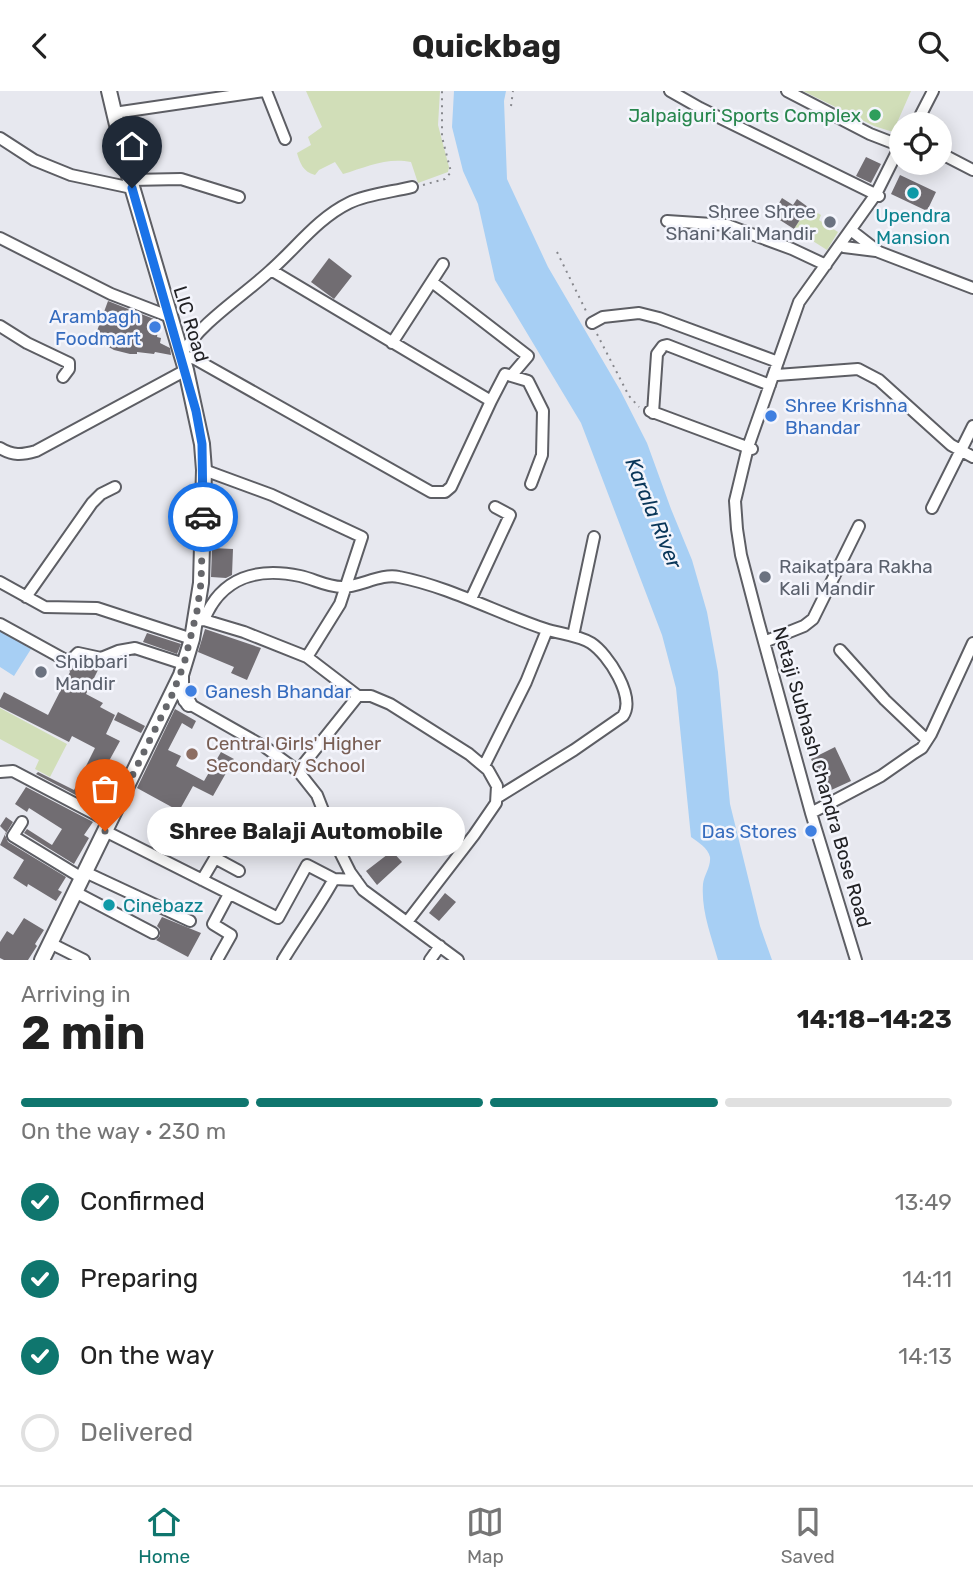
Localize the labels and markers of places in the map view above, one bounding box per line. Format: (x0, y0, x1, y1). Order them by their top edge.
place label: Jalpaiguri Sports Complex (628, 104, 861, 127)
marker: Jalpaiguri Sports Complex (867, 107, 883, 123)
pin (102, 116, 162, 188)
marker: Upendra Mansion (905, 185, 921, 201)
place label: Shree Shree Shani Kali Mandir (666, 200, 817, 245)
place label: Upendra Mansion (875, 204, 951, 249)
marker: Shree Shree Shani Kali Mandir (822, 214, 838, 230)
place label: Arambagh Foodmart (49, 305, 142, 350)
marker: Arambagh Foodmart (147, 319, 163, 335)
place label: Shree Krishna Bhandar (785, 394, 908, 439)
marker: Shree Krishna Bhandar (763, 408, 779, 424)
place label: Raikatpara Rakha Kali Mandir (779, 555, 933, 600)
marker: Raikatpara Rakha Kali Mandir (757, 569, 773, 585)
place label: Shibbari Mandir (55, 650, 128, 695)
marker: Shibbari Mandir (33, 664, 49, 680)
place label: Ganesh Bhandar (205, 680, 353, 703)
marker: Ganesh Bhandar (183, 683, 199, 699)
place label: Central Girls' Higher Secondary School (206, 732, 382, 777)
marker: Central Girls' Higher Secondary School (184, 746, 200, 762)
pin (75, 759, 135, 831)
callout: Shree Balaji Automobile (147, 807, 466, 855)
place label: Das Stores (702, 820, 797, 843)
marker: Das Stores (803, 823, 819, 839)
place label: Cinebazz (123, 894, 204, 917)
marker: Cinebazz (101, 897, 117, 913)

